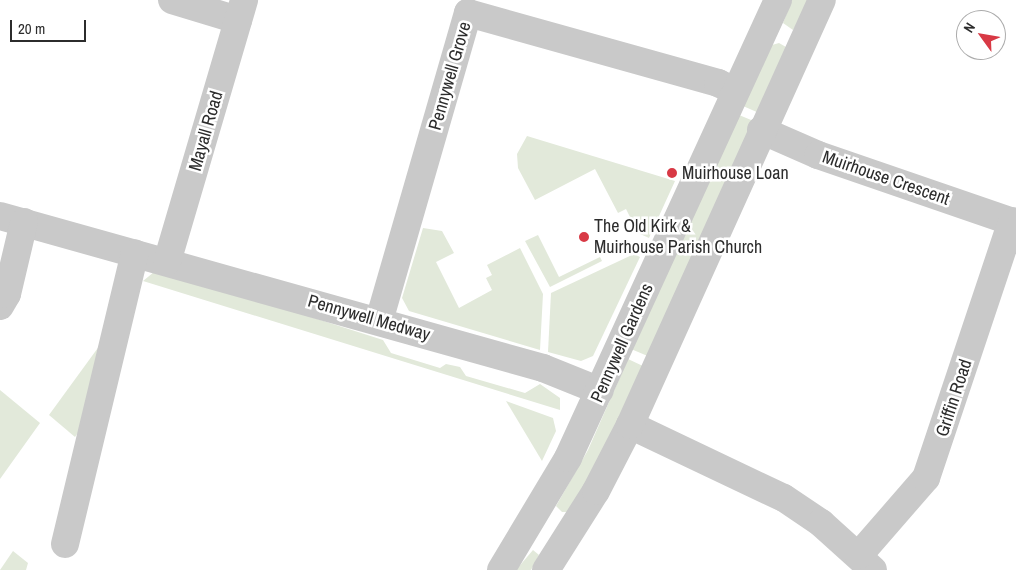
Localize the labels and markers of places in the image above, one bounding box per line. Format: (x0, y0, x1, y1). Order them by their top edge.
place label: Muirhouse Loan (682, 162, 789, 184)
marker: Muirhouse Loan (666, 167, 678, 179)
place label: The Old Kirk & Muirhouse Parish Church (594, 216, 762, 258)
marker: The Old Kirk & Muirhouse Parish Church (578, 231, 590, 243)

